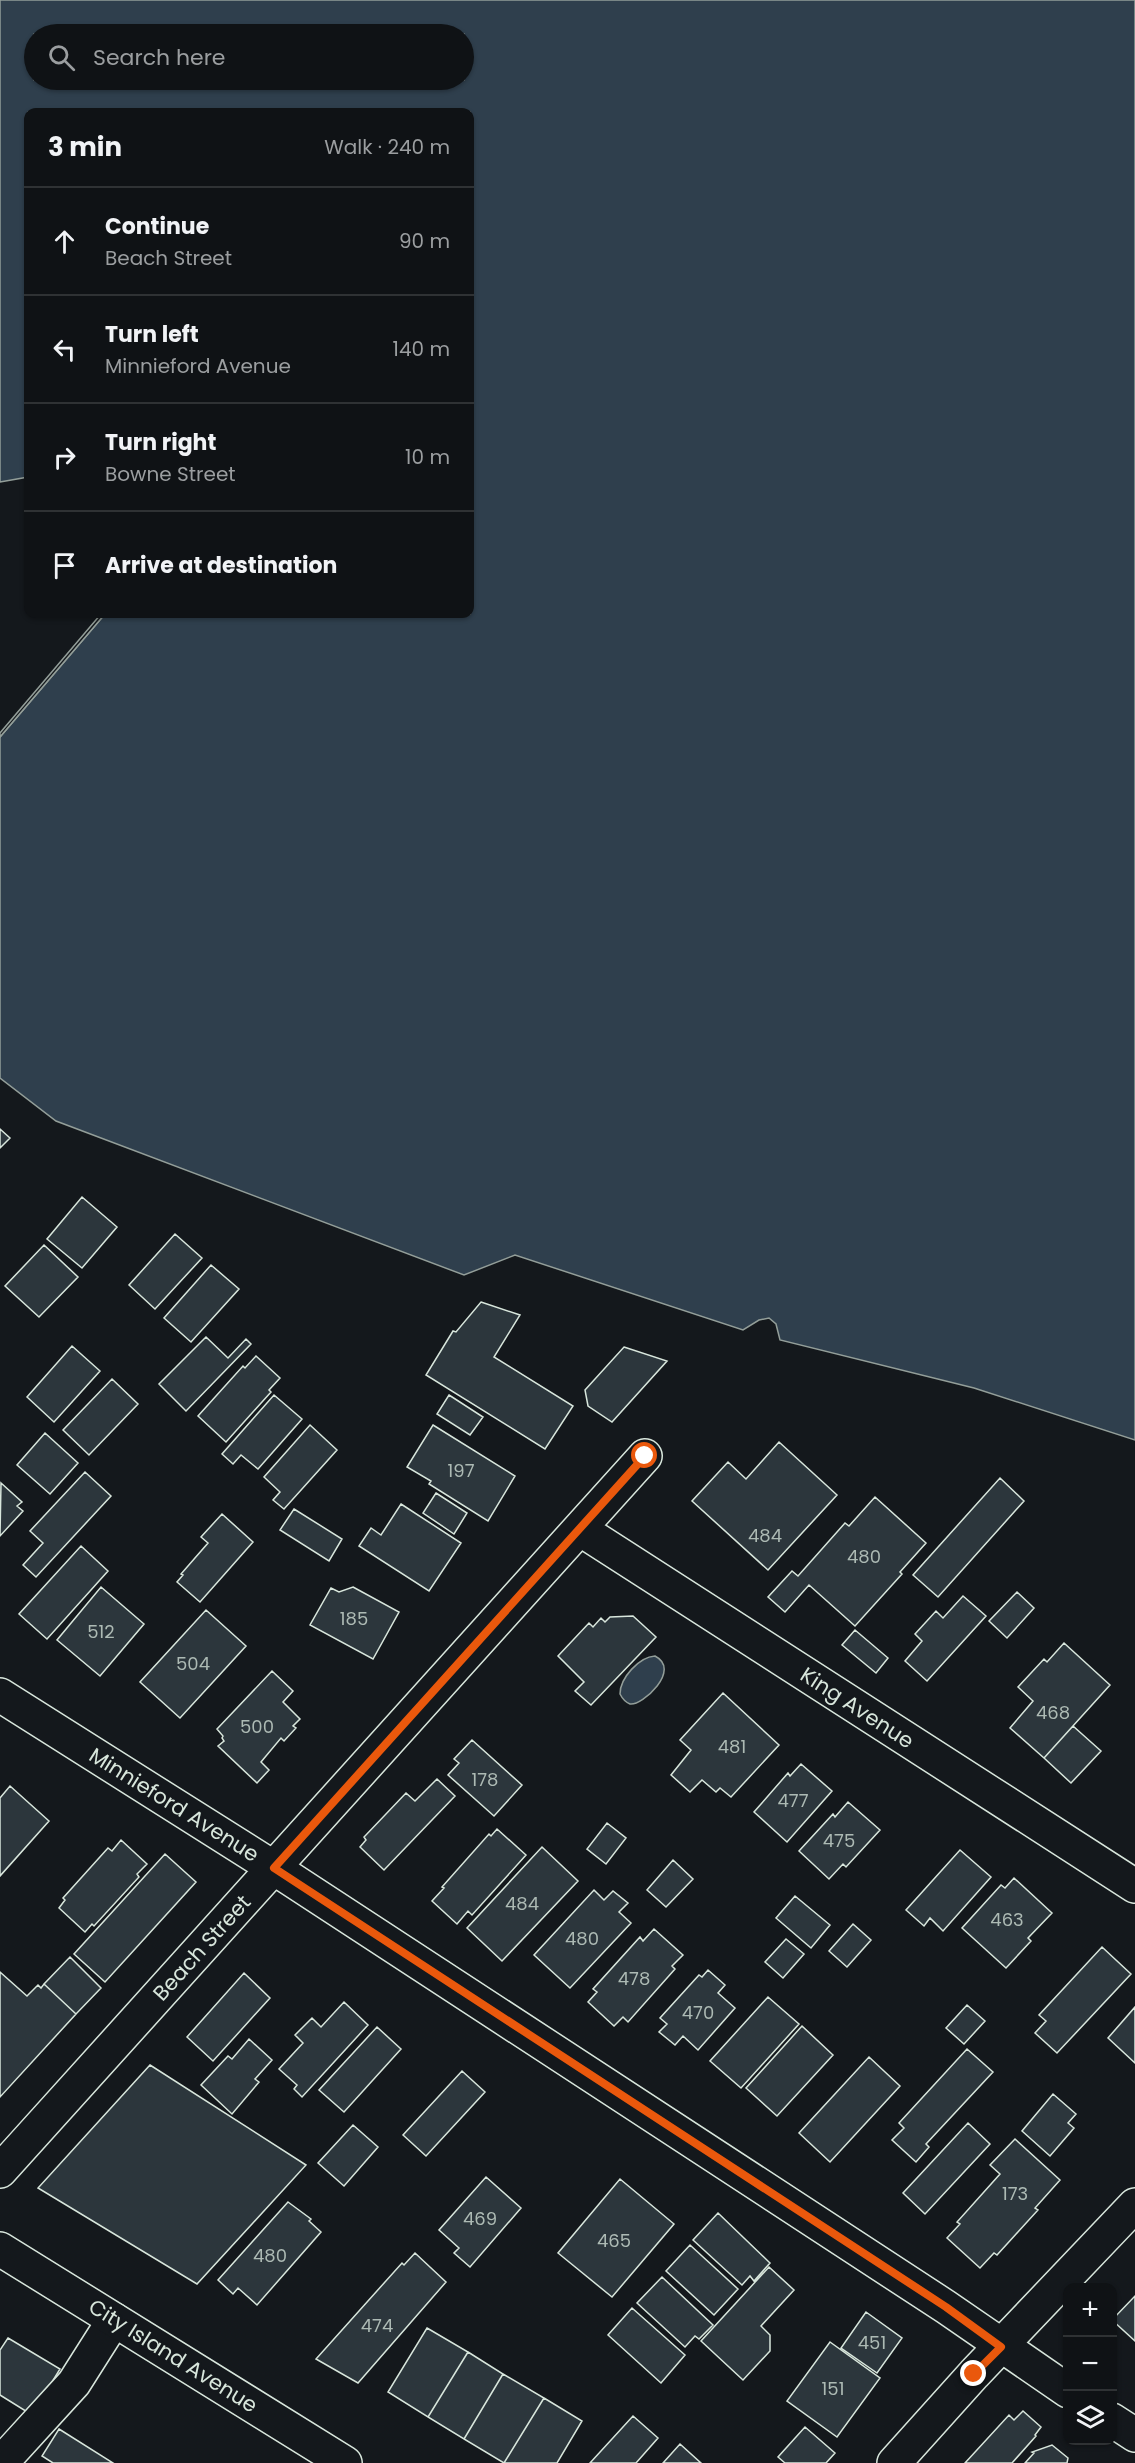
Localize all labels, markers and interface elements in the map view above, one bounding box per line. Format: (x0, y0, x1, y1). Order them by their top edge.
search box (24, 24, 474, 90)
icon: search (45, 41, 78, 74)
text: Search here (93, 42, 226, 73)
text: 3 min (48, 129, 122, 165)
text: Walk · 240 m (324, 133, 450, 161)
text: Continue (105, 211, 209, 242)
icon: ahead (48, 225, 81, 258)
text: 90 m (399, 227, 450, 255)
text: Beach Street (105, 244, 232, 272)
text: Turn left (105, 319, 199, 350)
icon: left (48, 333, 81, 366)
text: 140 m (393, 335, 450, 363)
text: Minnieford Avenue (105, 352, 291, 380)
text: Turn right (105, 427, 216, 458)
icon: right (48, 441, 81, 474)
text: 10 m (405, 443, 450, 471)
text: Bowne Street (105, 460, 236, 488)
icon: arrive (48, 549, 81, 582)
text: Arrive at destination (105, 550, 337, 581)
route start (631, 1442, 657, 1468)
house number: 197 (448, 1458, 475, 1483)
house number: 484 (748, 1523, 782, 1548)
house number: 480 (847, 1544, 881, 1569)
house number: 185 (340, 1606, 368, 1631)
house number: 512 (87, 1619, 115, 1644)
house number: 504 (176, 1651, 210, 1676)
street label: King Avenue (795, 1660, 920, 1755)
house number: 468 (1036, 1700, 1070, 1725)
house number: 500 (240, 1714, 274, 1739)
house number: 481 (718, 1734, 746, 1759)
street label: Minnieford Avenue (84, 1741, 265, 1869)
house number: 178 (472, 1767, 498, 1792)
house number: 477 (778, 1788, 809, 1813)
house number: 475 (823, 1828, 855, 1853)
street label: Beach Street (146, 1888, 257, 2007)
house number: 484 (505, 1891, 539, 1916)
house number: 463 (990, 1907, 1024, 1932)
house number: 480 (565, 1926, 599, 1951)
house number: 478 (618, 1966, 650, 1991)
house number: 470 (682, 2000, 714, 2025)
house number: 173 (1002, 2181, 1028, 2206)
house number: 469 (463, 2206, 497, 2231)
house number: 465 (597, 2228, 631, 2253)
house number: 480 (253, 2243, 287, 2268)
map controls (1063, 2283, 1117, 2445)
button: + (1063, 2283, 1117, 2337)
street label: City Island Avenue (83, 2292, 263, 2419)
house number: 474 (361, 2313, 393, 2338)
house number: 451 (858, 2330, 886, 2355)
button: − (1063, 2337, 1117, 2391)
route end (960, 2360, 986, 2386)
house number: 151 (822, 2376, 844, 2401)
button: layers (1063, 2391, 1117, 2445)

